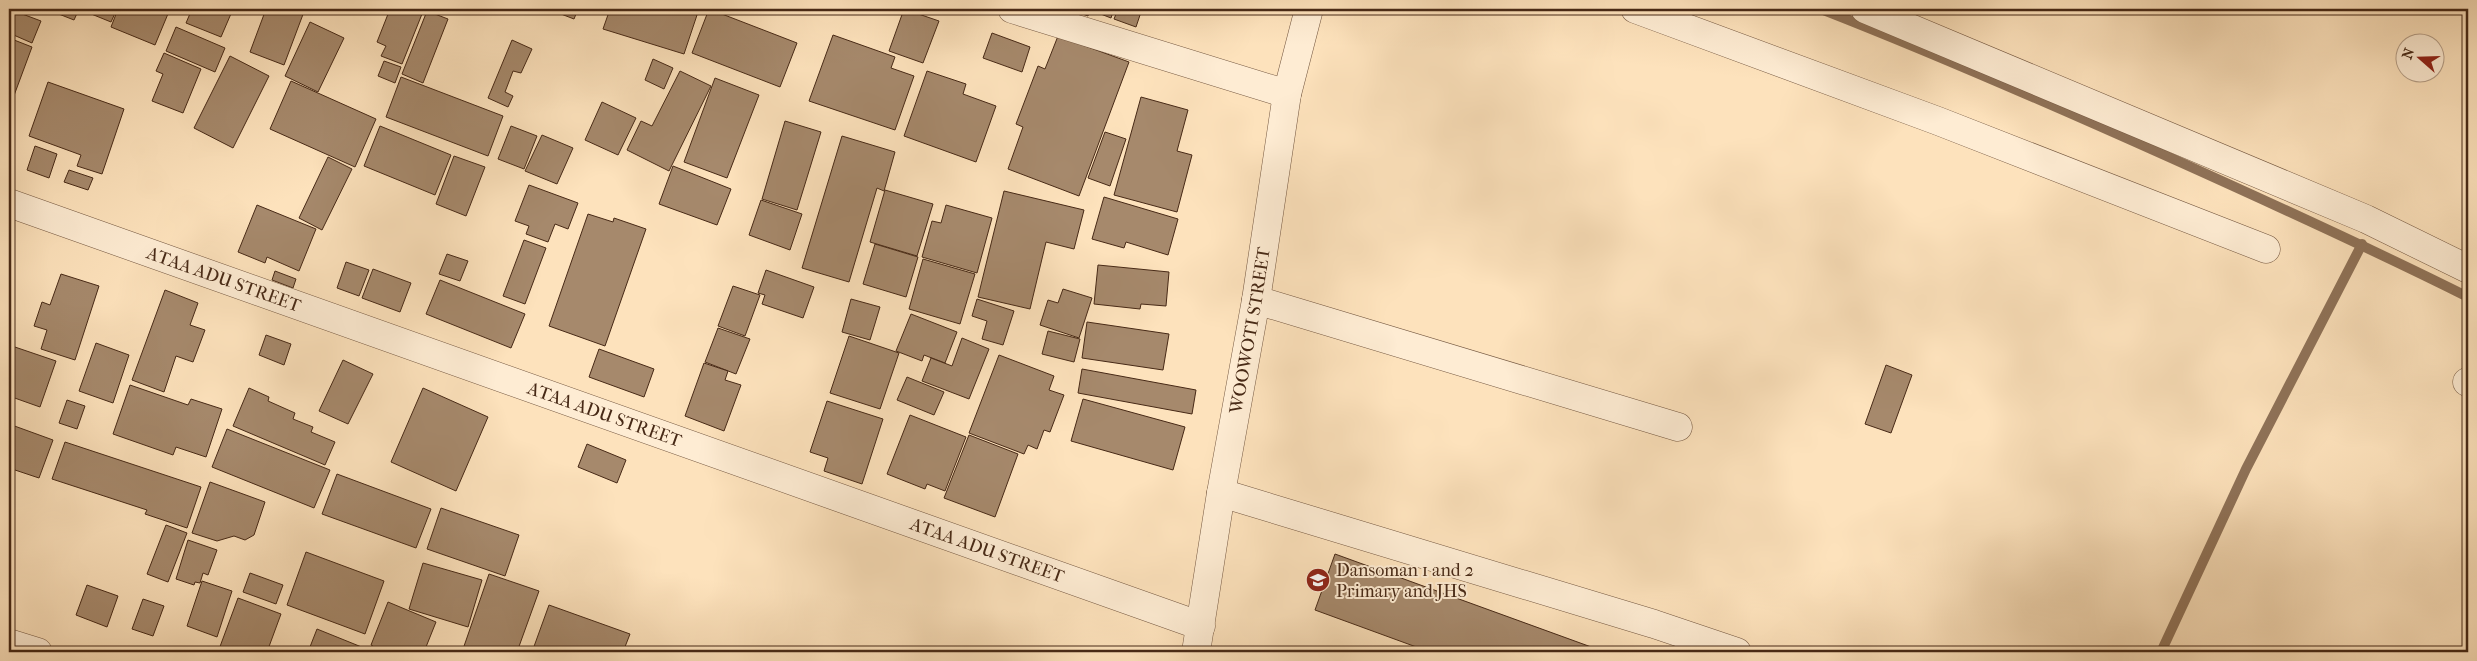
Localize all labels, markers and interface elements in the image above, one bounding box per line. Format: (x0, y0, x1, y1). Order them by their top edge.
north arrow (2394, 32, 2444, 82)
text: N (2398, 45, 2418, 62)
street label: ATAA ADU STREET (143, 242, 304, 316)
street label: WOOWOTI STREET (1225, 245, 1274, 416)
street label: ATAA ADU STREET (524, 377, 685, 452)
street label: ATAA ADU STREET (907, 513, 1068, 587)
place label: Dansoman 1 and 2 Primary and JHS (1336, 560, 1474, 602)
school or university icon: Dansoman 1 and 2 Primary and JHS (1305, 567, 1331, 593)

